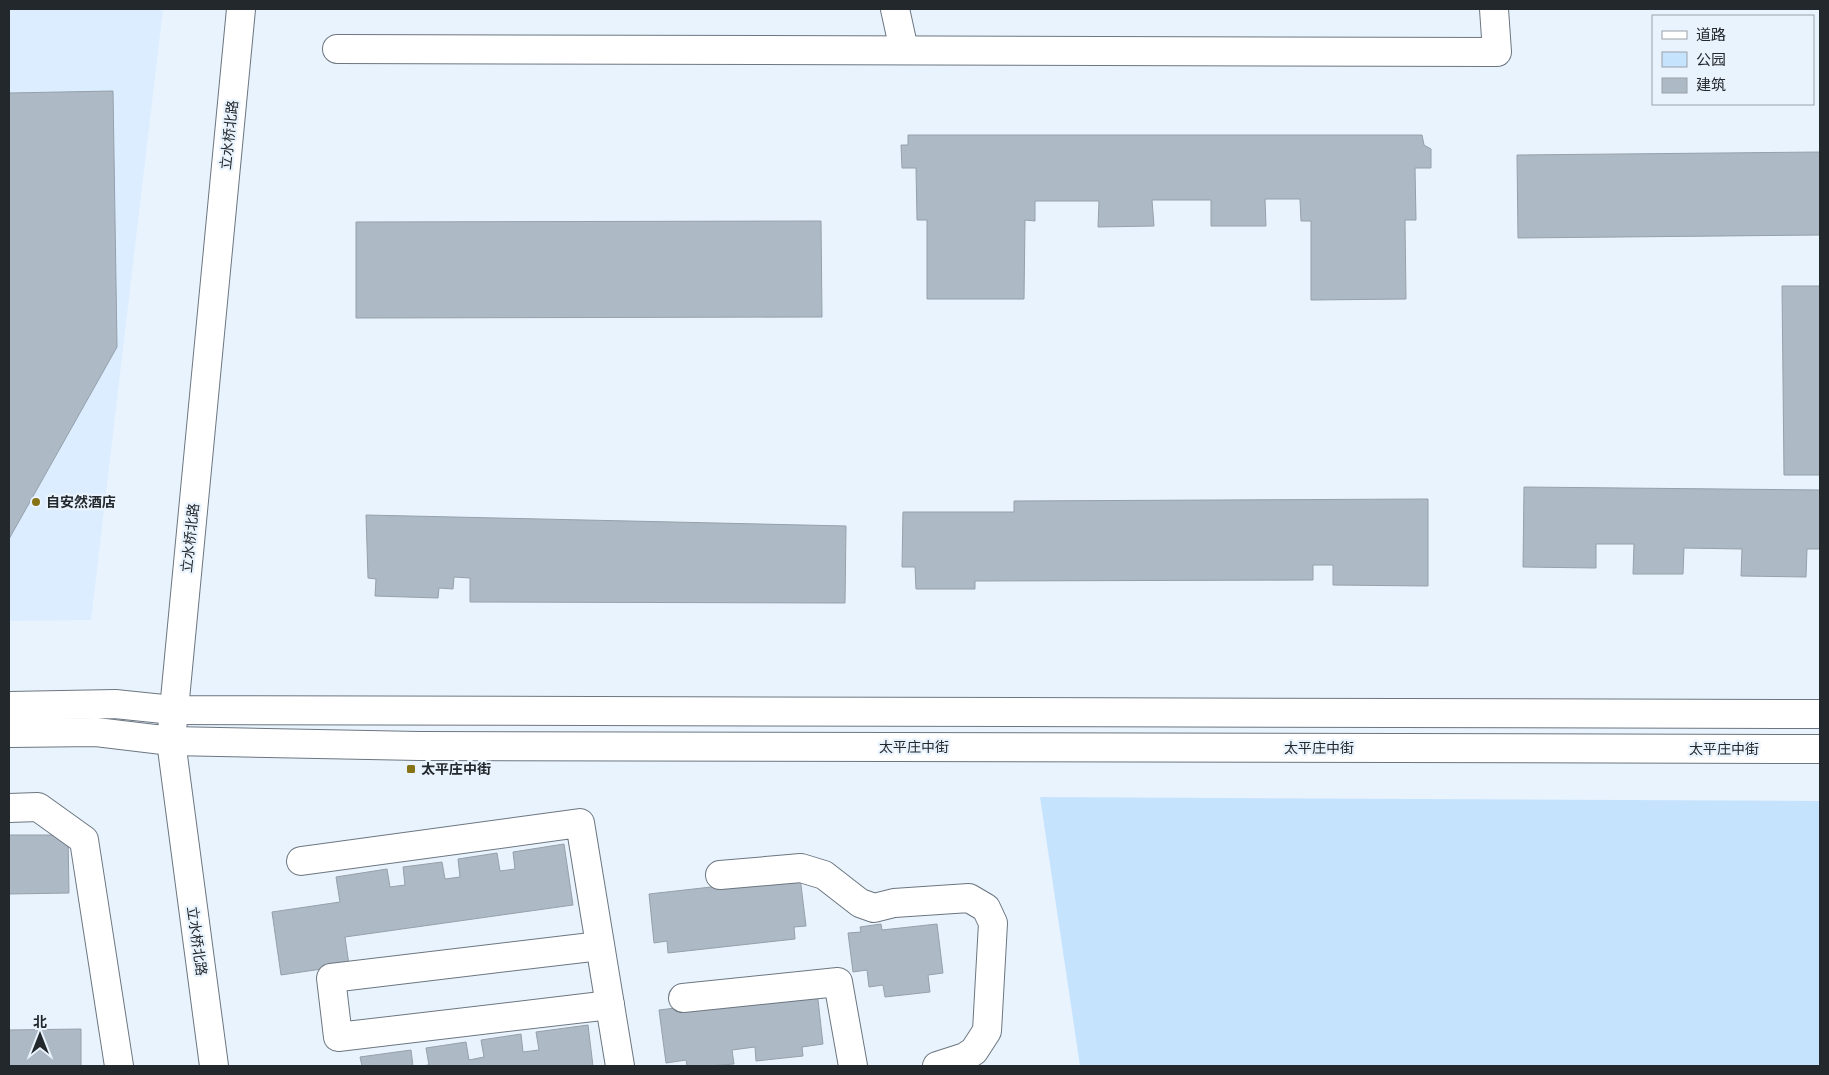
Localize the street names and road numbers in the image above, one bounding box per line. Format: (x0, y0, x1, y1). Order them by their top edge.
street label: 立水桥北路 (217, 99, 242, 171)
street label: 立水桥北路 (178, 502, 203, 574)
street label: 太平庄中街 (879, 739, 949, 756)
street label: 太平庄中街 (1284, 740, 1354, 757)
street label: 太平庄中街 (1689, 741, 1759, 758)
street label: 立水桥北路 (183, 905, 210, 977)

